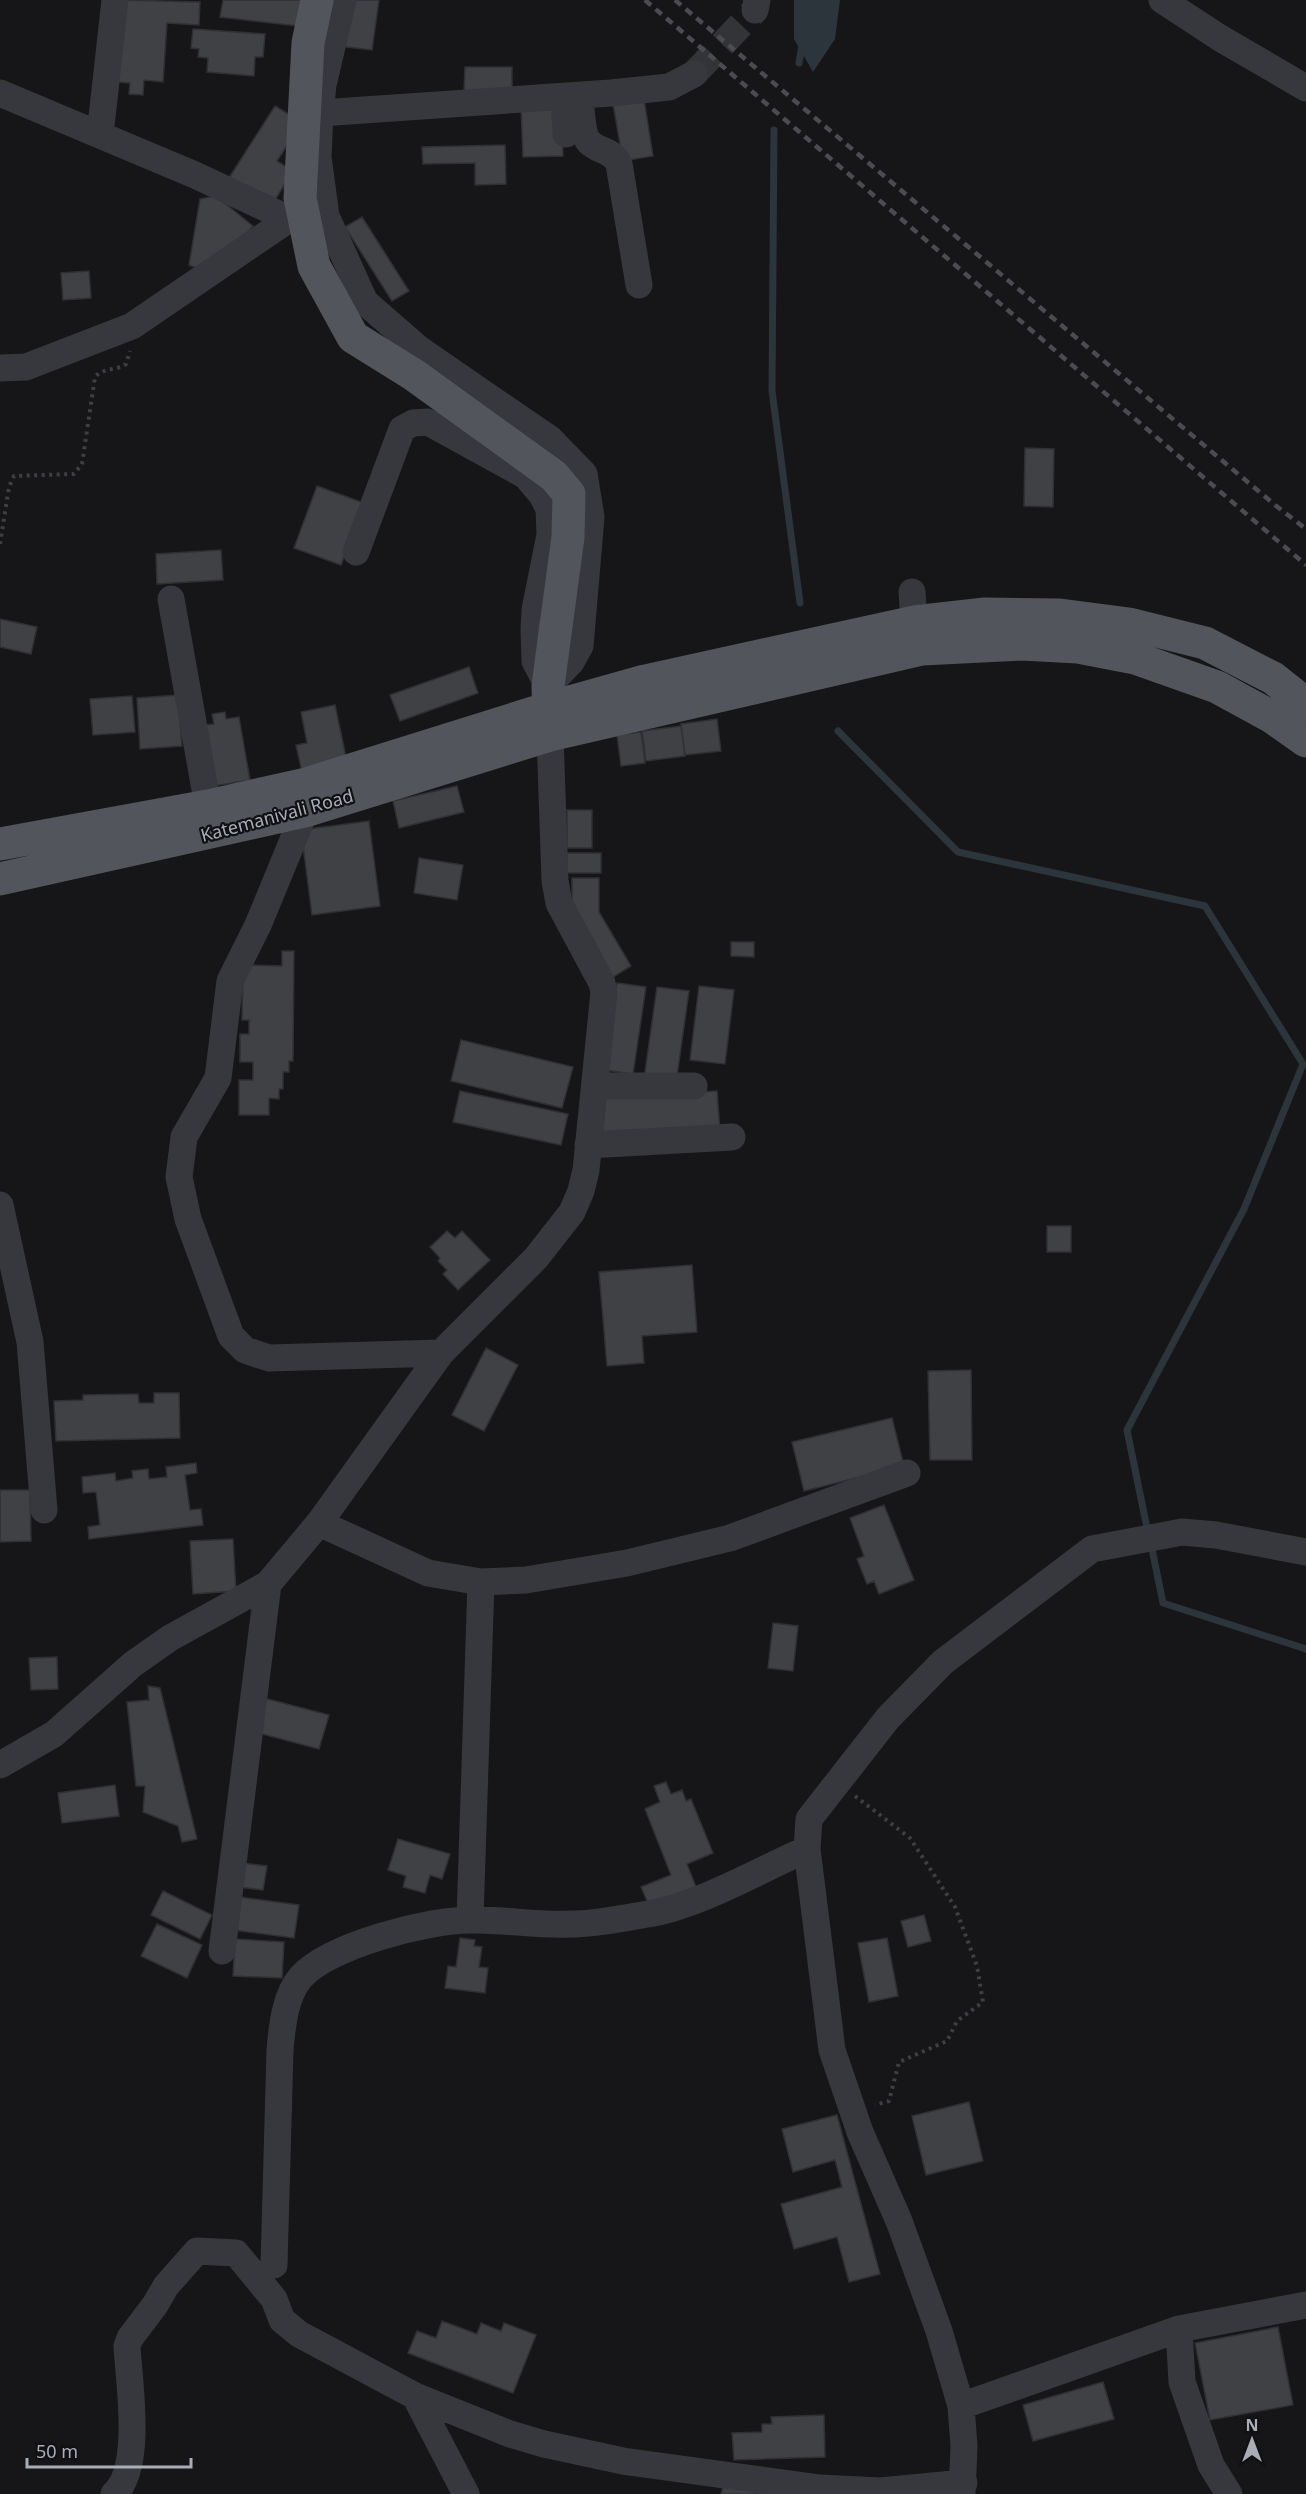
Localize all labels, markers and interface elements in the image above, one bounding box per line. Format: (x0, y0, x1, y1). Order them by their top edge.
street label: Katemanivali Road (198, 783, 356, 847)
north arrow (1222, 2410, 1282, 2470)
text: N (1245, 2414, 1259, 2436)
scale bar (27, 2431, 190, 2469)
text: 50 m (36, 2439, 78, 2463)

